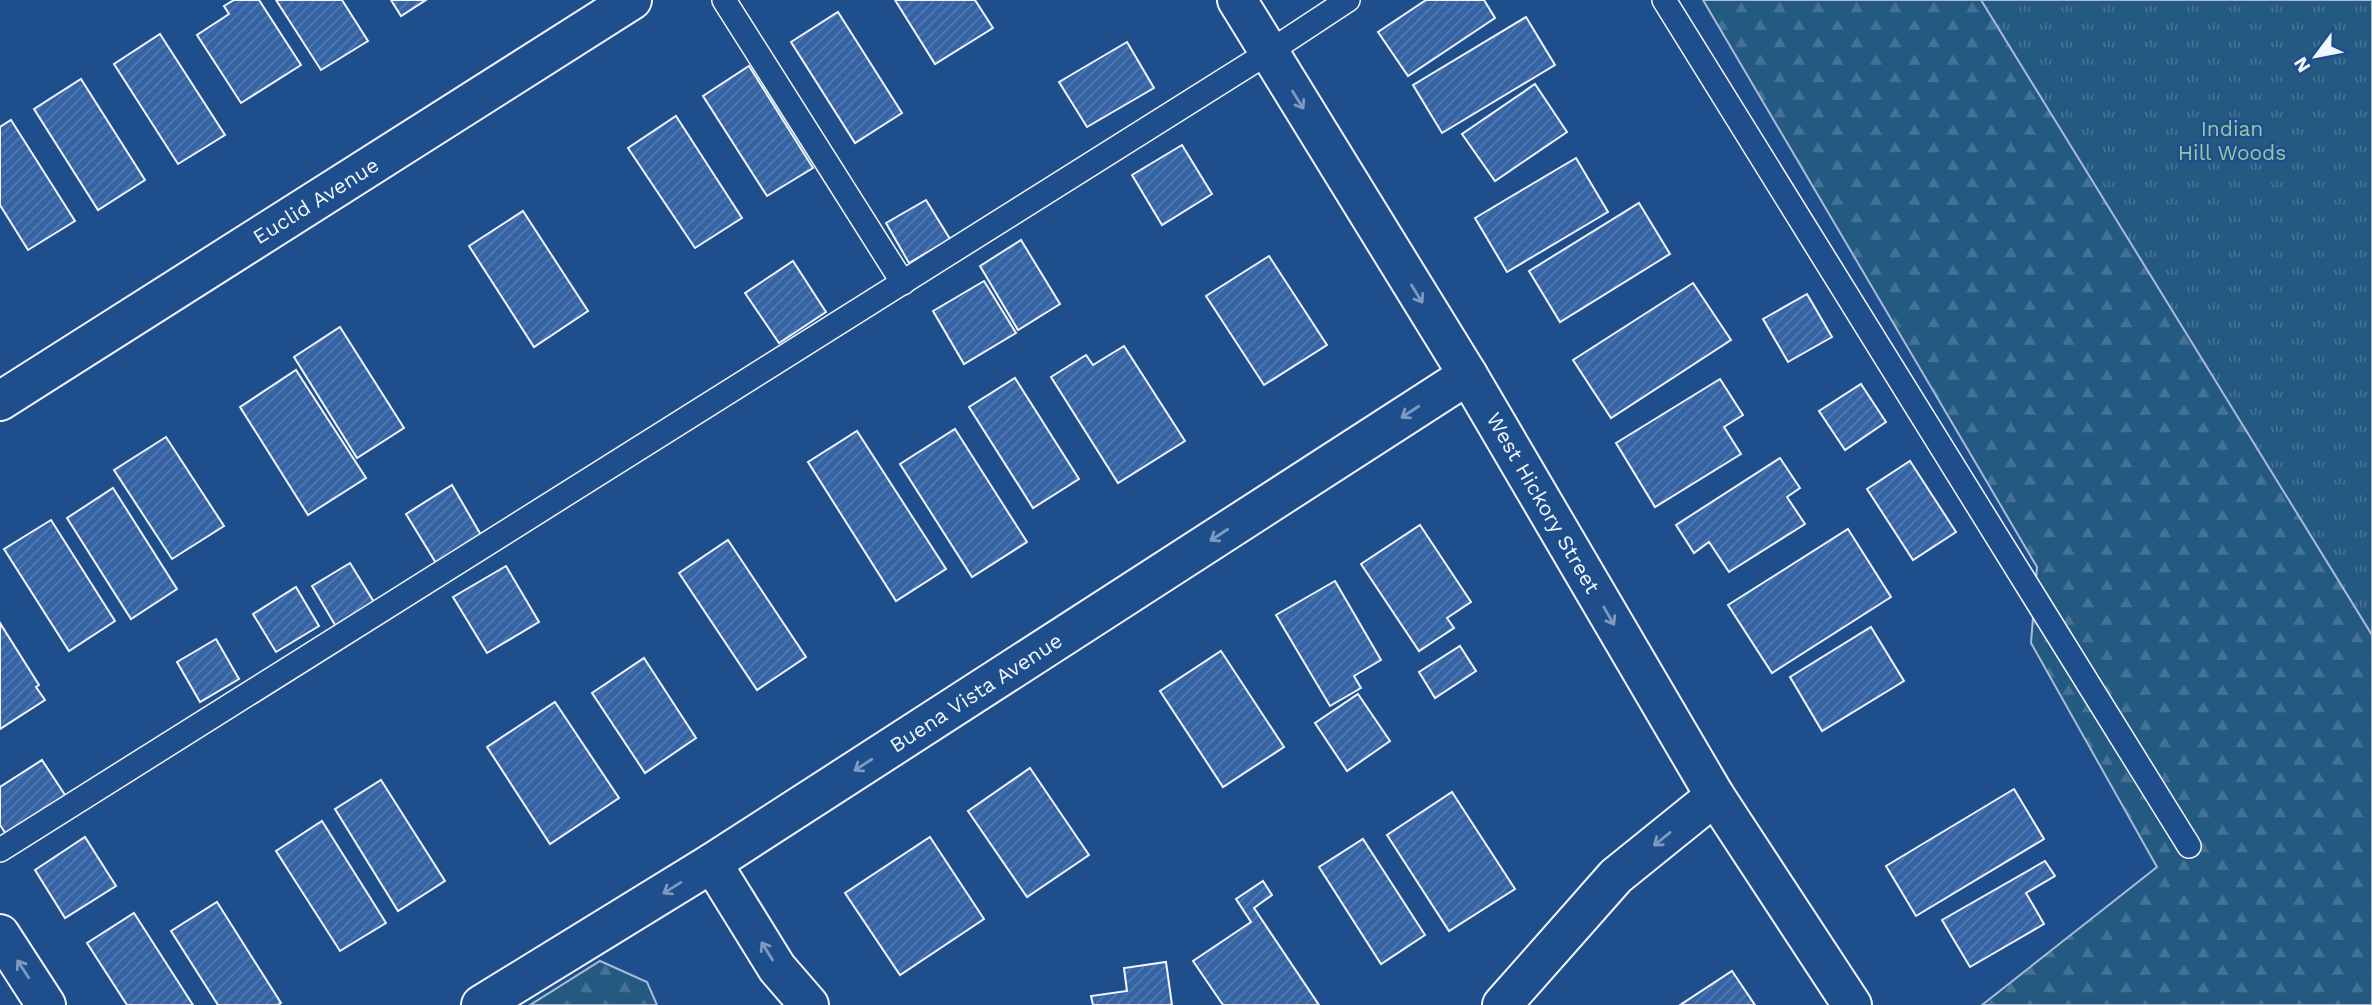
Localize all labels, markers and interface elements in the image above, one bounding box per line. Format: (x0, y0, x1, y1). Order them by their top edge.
north arrow (2281, 21, 2351, 91)
text: N (2289, 53, 2315, 77)
one-way arrow (1292, 89, 1306, 109)
park label: Indian Hill Woods (2178, 116, 2286, 165)
street label: Euclid Avenue (248, 152, 383, 249)
one-way arrow (1411, 283, 1425, 303)
one-way arrow (1401, 405, 1421, 419)
street label: West Hickory Street (1481, 408, 1606, 598)
one-way arrow (1210, 528, 1229, 543)
one-way arrow (1602, 605, 1616, 625)
street label: Buena Vista Avenue (885, 627, 1067, 758)
one-way arrow (854, 759, 874, 773)
one-way arrow (1653, 831, 1671, 847)
one-way arrow (662, 881, 682, 895)
one-way arrow (759, 942, 773, 962)
one-way arrow (16, 960, 30, 980)

